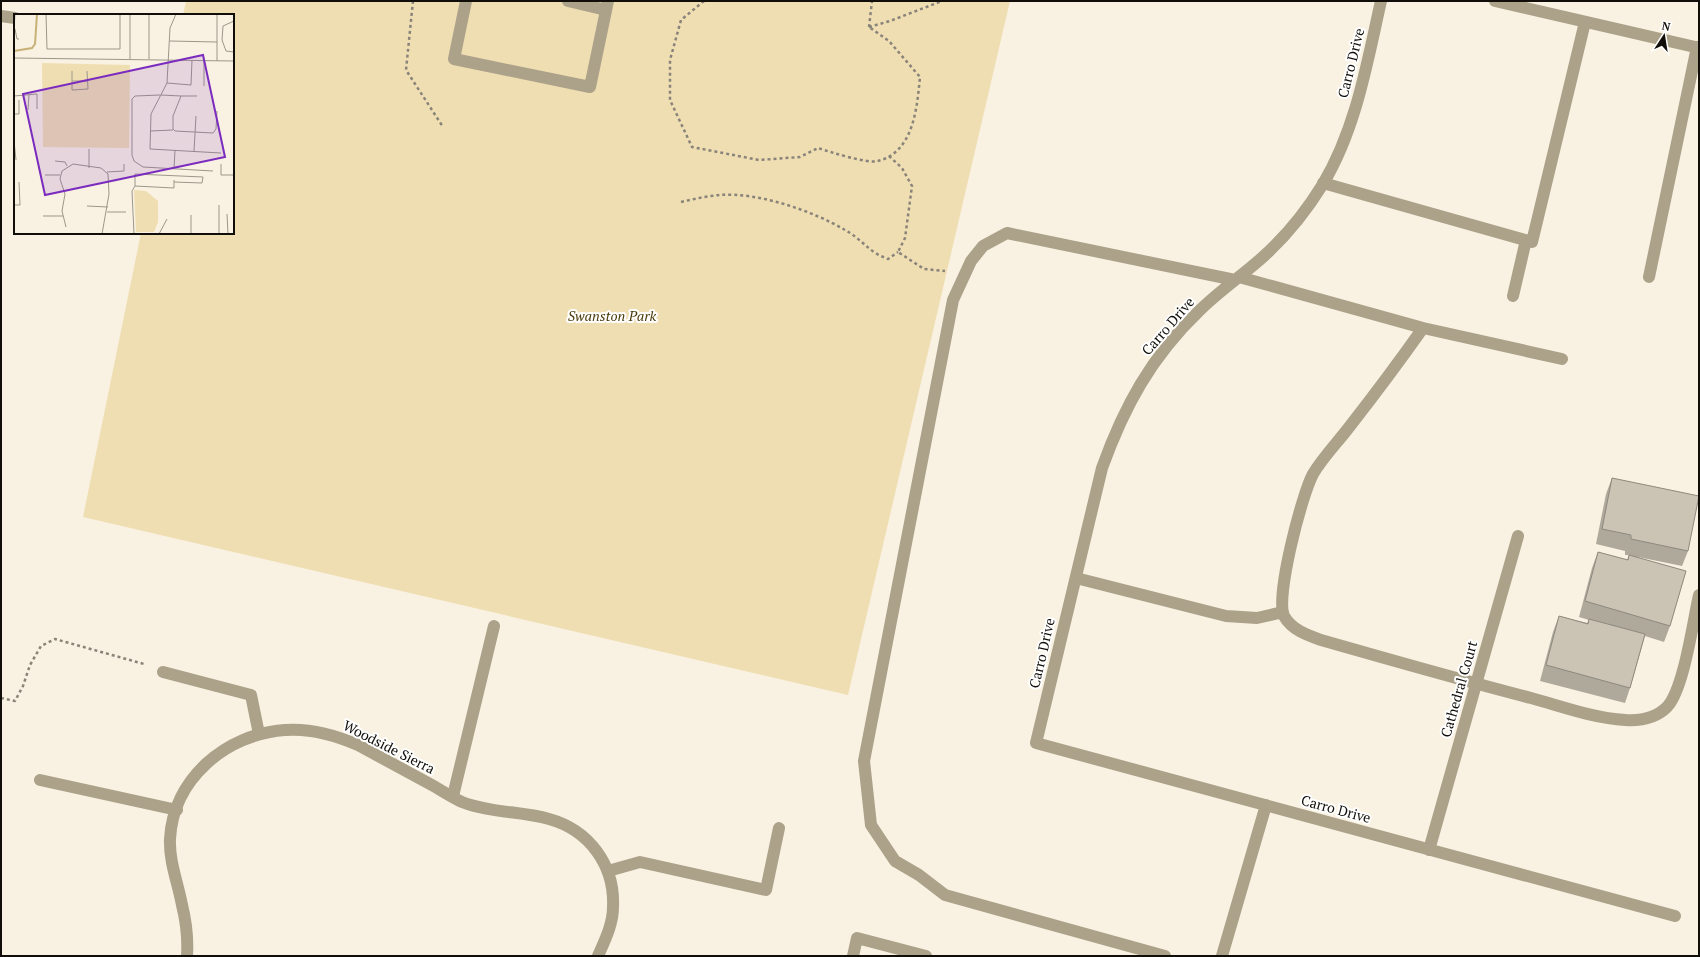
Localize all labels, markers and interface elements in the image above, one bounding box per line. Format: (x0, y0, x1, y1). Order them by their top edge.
inset map (14, 14, 234, 234)
north arrow (1644, 16, 1684, 56)
text: N (1661, 19, 1672, 34)
street label: Carro Drive (1333, 26, 1368, 100)
street label: Carro Drive (1137, 293, 1198, 359)
park label: Swanston Park (568, 306, 657, 325)
street label: Carro Drive (1024, 616, 1059, 690)
street label: Cathedral Court (1436, 638, 1482, 739)
street label: Woodside Sierra (340, 715, 438, 778)
street label: Carro Drive (1299, 790, 1373, 827)

